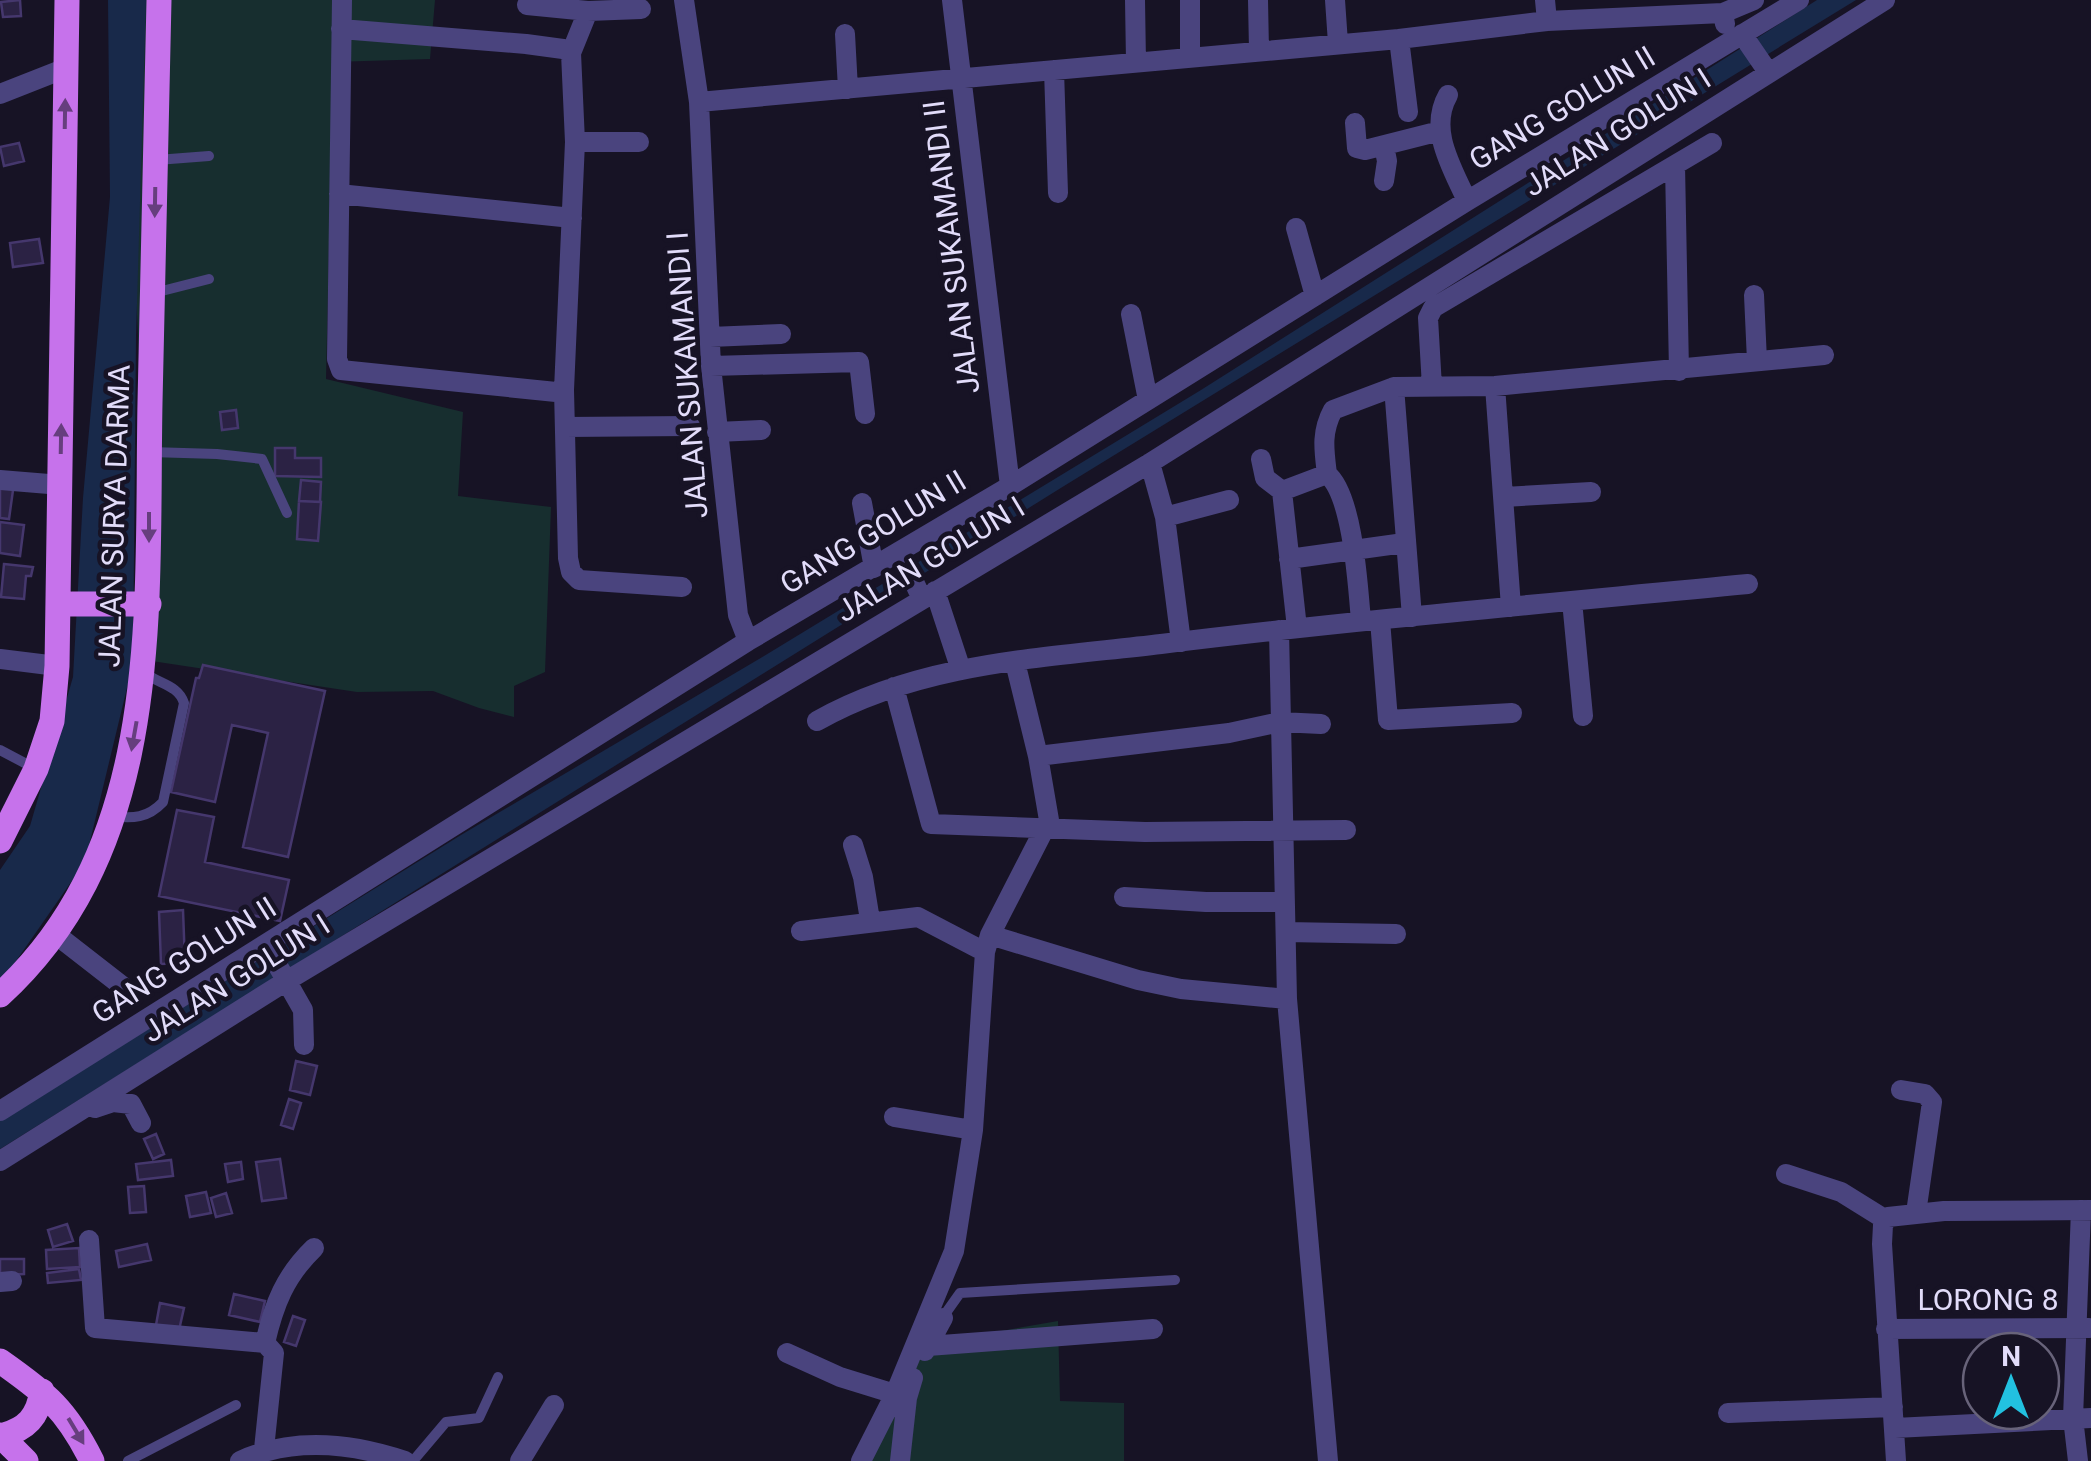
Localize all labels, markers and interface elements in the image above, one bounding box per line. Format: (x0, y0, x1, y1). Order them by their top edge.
street label: GANG GOLUN II (1463, 39, 1661, 177)
street label: JALAN GOLUN I (1517, 61, 1717, 203)
one-way arrow (58, 97, 74, 129)
street label: JALAN SUKAMANDI II (916, 98, 986, 396)
one-way arrow (146, 187, 162, 219)
street label: JALAN SUKAMANDI I (660, 231, 714, 519)
street label: JALAN SURYA DARMA (91, 364, 137, 668)
one-way arrow (54, 422, 70, 454)
street label: GANG GOLUN II (774, 463, 972, 601)
street label: JALAN GOLUN I (829, 489, 1031, 629)
one-way arrow (141, 512, 157, 544)
one-way arrow (126, 721, 141, 752)
street label: GANG GOLUN II (86, 889, 282, 1031)
street label: JALAN GOLUN I (136, 907, 336, 1049)
street label: LORONG 8 (1917, 1282, 2059, 1317)
north arrow (1961, 1331, 2061, 1431)
text: N (2001, 1340, 2021, 1373)
one-way arrow (67, 1417, 84, 1445)

